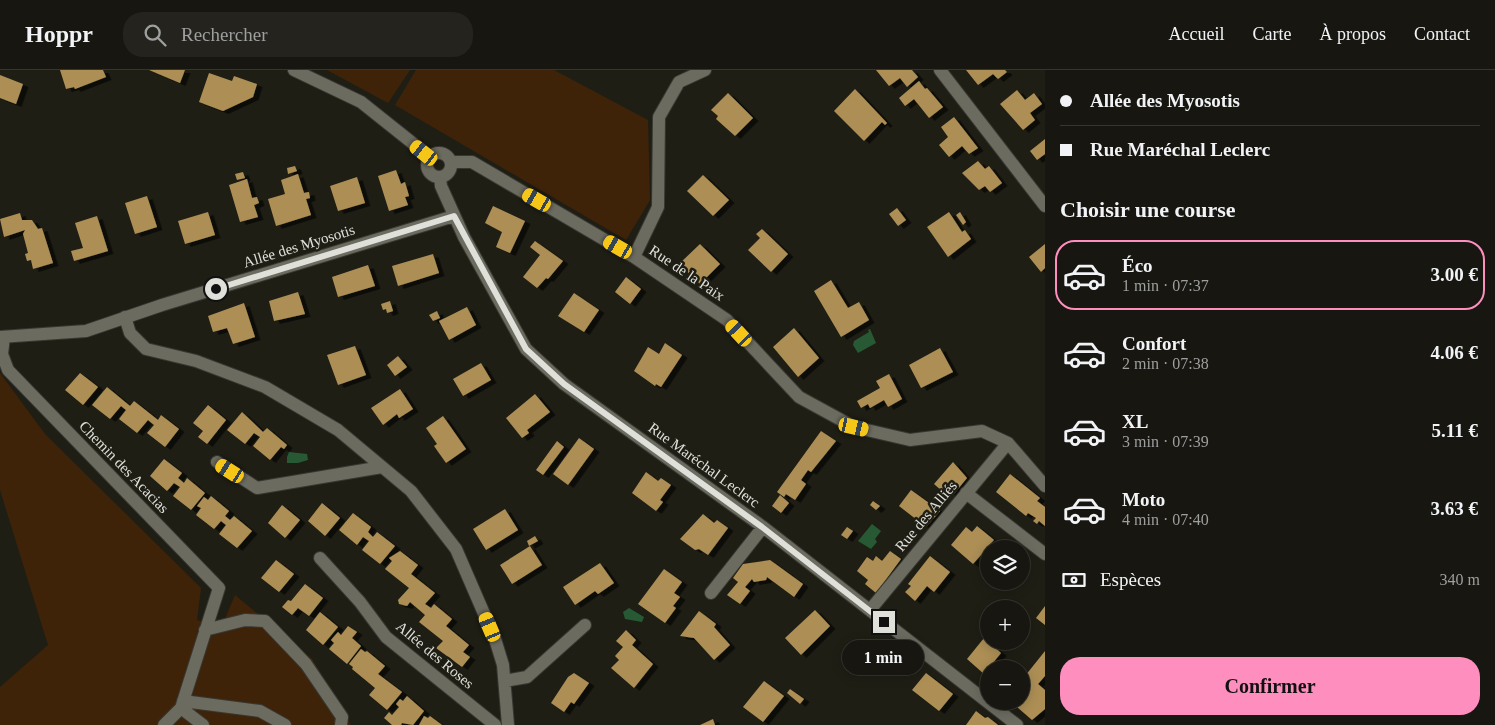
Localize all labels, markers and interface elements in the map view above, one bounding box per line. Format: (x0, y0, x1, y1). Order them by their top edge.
search box (123, 12, 473, 57)
text: Hoppr (25, 21, 93, 47)
icon: search (141, 21, 169, 49)
text: Rechercher (181, 24, 268, 45)
text: Accueil (1169, 24, 1225, 44)
text: Carte (1253, 24, 1292, 44)
text: À propos (1320, 24, 1386, 44)
text: Contact (1414, 24, 1470, 44)
text: Allée des Myosotis (1090, 90, 1240, 111)
car (407, 138, 440, 168)
text: Rue Maréchal Leclerc (1090, 139, 1270, 160)
car (520, 186, 553, 214)
text: Choisir une course (1060, 197, 1236, 222)
street label: Allée des Myosotis (241, 221, 357, 271)
car (601, 233, 634, 261)
street label: Rue de la Paix (646, 242, 728, 304)
icon: car (1062, 253, 1107, 298)
text: Éco (1122, 255, 1153, 276)
text: 3.00 € (1431, 264, 1478, 285)
text: 1 min · 07:37 (1122, 277, 1209, 294)
route start (205, 278, 227, 300)
car (723, 317, 754, 349)
icon: car (1062, 331, 1107, 376)
text: Confort (1122, 333, 1186, 354)
text: 4.06 € (1431, 342, 1478, 363)
text: 2 min · 07:38 (1122, 355, 1209, 372)
icon: car (1062, 409, 1107, 454)
text: XL (1122, 411, 1148, 432)
car (837, 416, 870, 438)
street label: Chemin des Acacias (76, 418, 172, 516)
street label: Rue Maréchal Leclerc (645, 419, 763, 511)
text: 5.11 € (1432, 420, 1478, 441)
text: 3 min · 07:39 (1122, 433, 1209, 450)
car (213, 457, 246, 485)
street label: Rue des Alliés (892, 478, 960, 554)
icon: car (1062, 487, 1107, 532)
text: Moto (1122, 489, 1165, 510)
text: 3.63 € (1431, 498, 1478, 519)
text: 4 min · 07:40 (1122, 511, 1209, 528)
map controls (980, 540, 1030, 710)
button: layers (980, 540, 1030, 590)
icon: cash (1060, 566, 1088, 594)
text: Espèces (1100, 569, 1161, 590)
text: 340 m (1440, 571, 1480, 588)
button: + (980, 600, 1030, 650)
car (477, 610, 502, 644)
route end (873, 611, 895, 633)
street label: Allée des Roses (393, 618, 477, 692)
callout: 1 min (843, 640, 925, 674)
text: 1 min (864, 649, 902, 666)
button: Confirmer (1060, 657, 1480, 715)
button: − (980, 660, 1030, 710)

